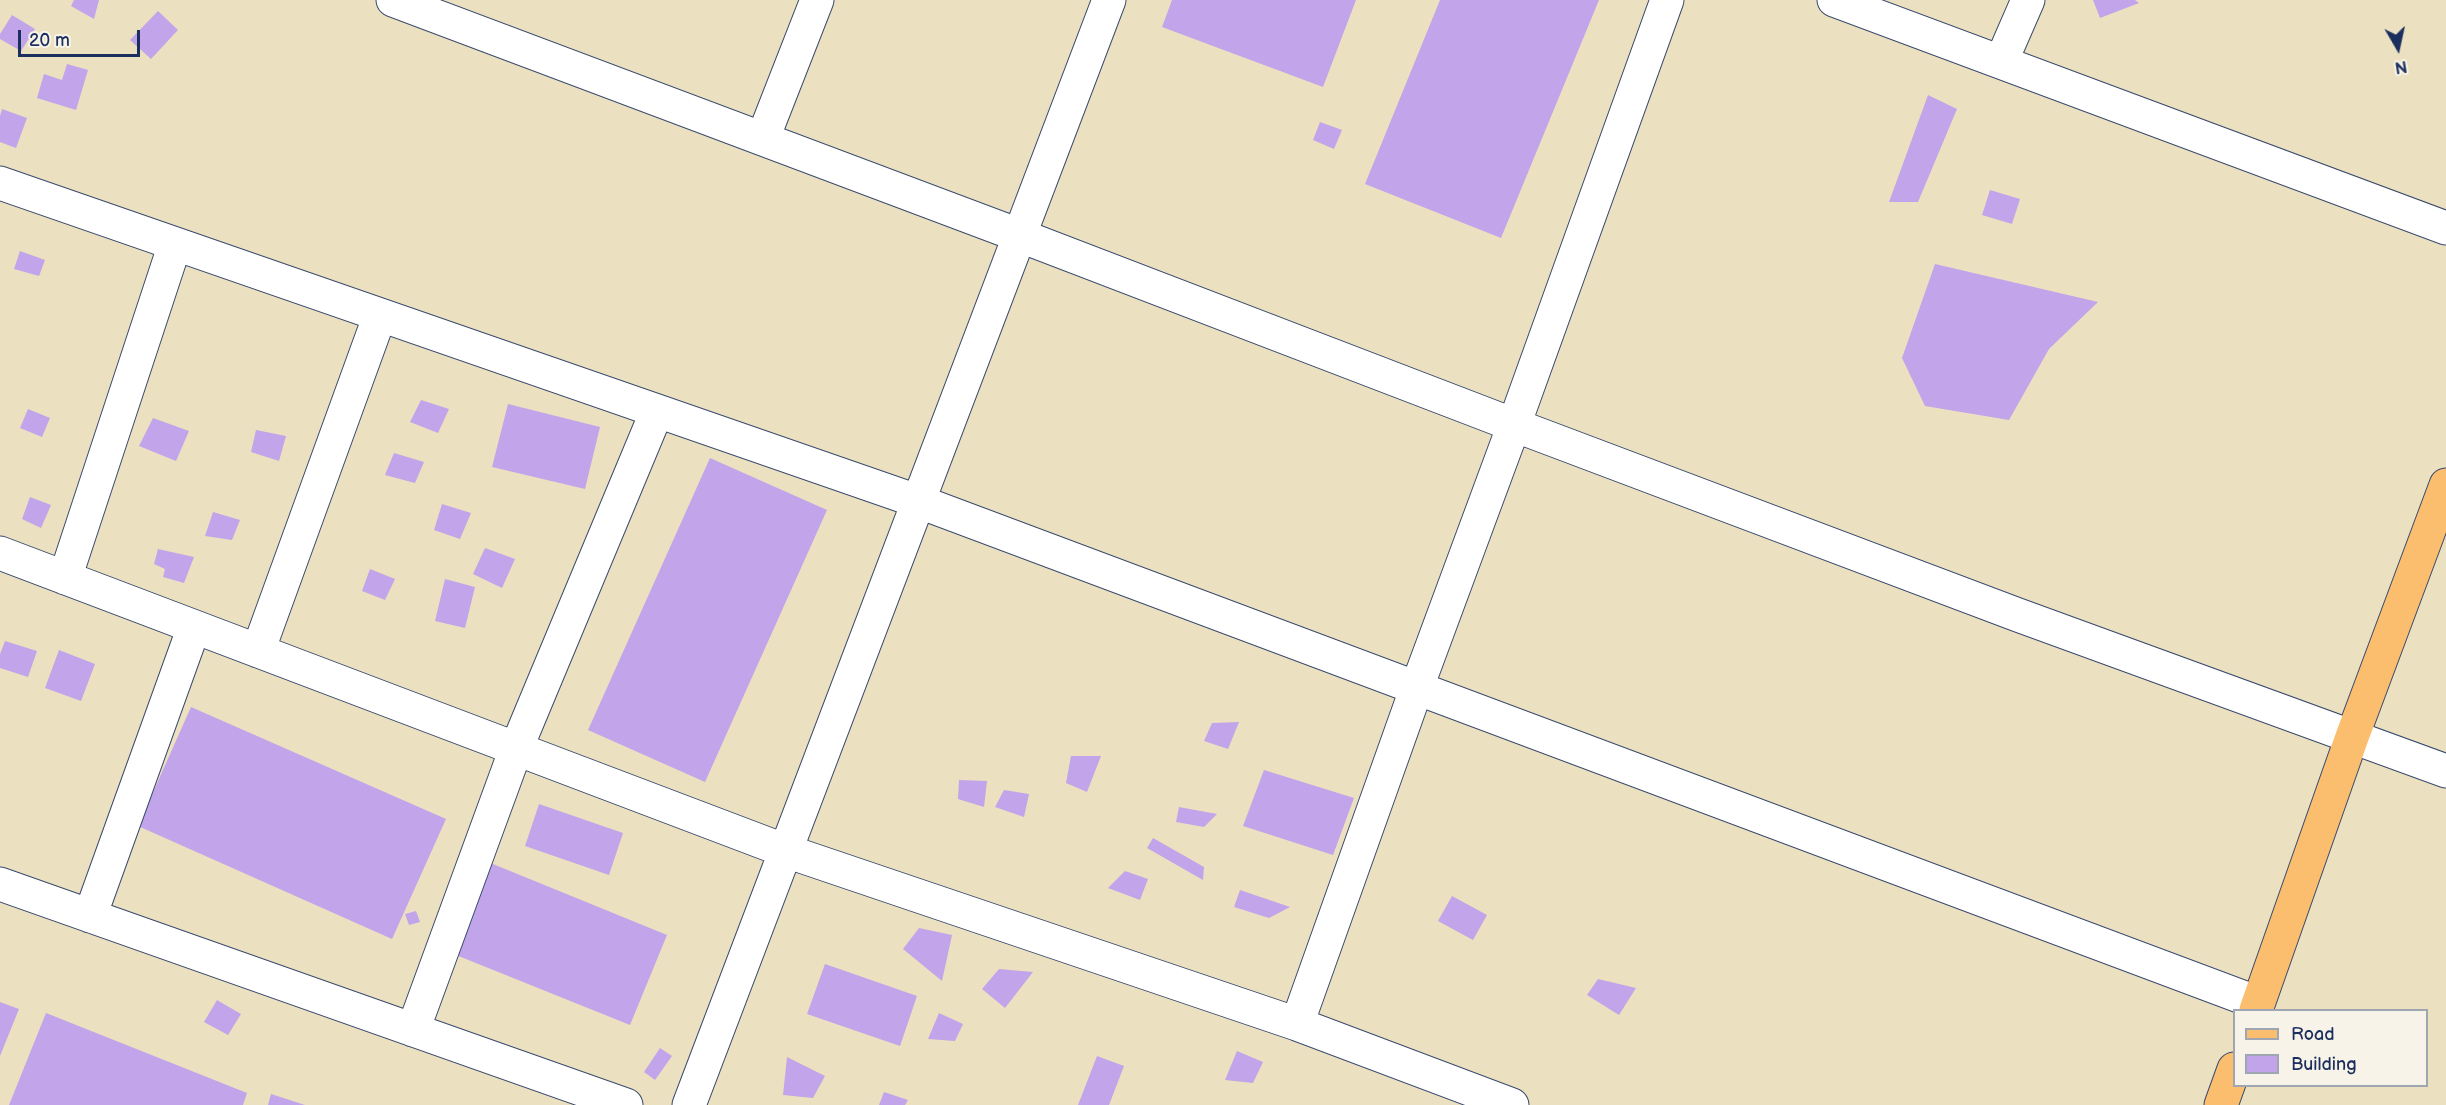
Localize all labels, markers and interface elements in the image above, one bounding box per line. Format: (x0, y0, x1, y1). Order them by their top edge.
scale bar (21, 18, 142, 56)
north arrow (2368, 18, 2428, 78)
text: 20 m (29, 30, 70, 51)
text: N (2393, 56, 2408, 77)
legend (2233, 1009, 2428, 1087)
text: Road (2291, 1024, 2335, 1045)
text: Building (2291, 1054, 2357, 1075)

